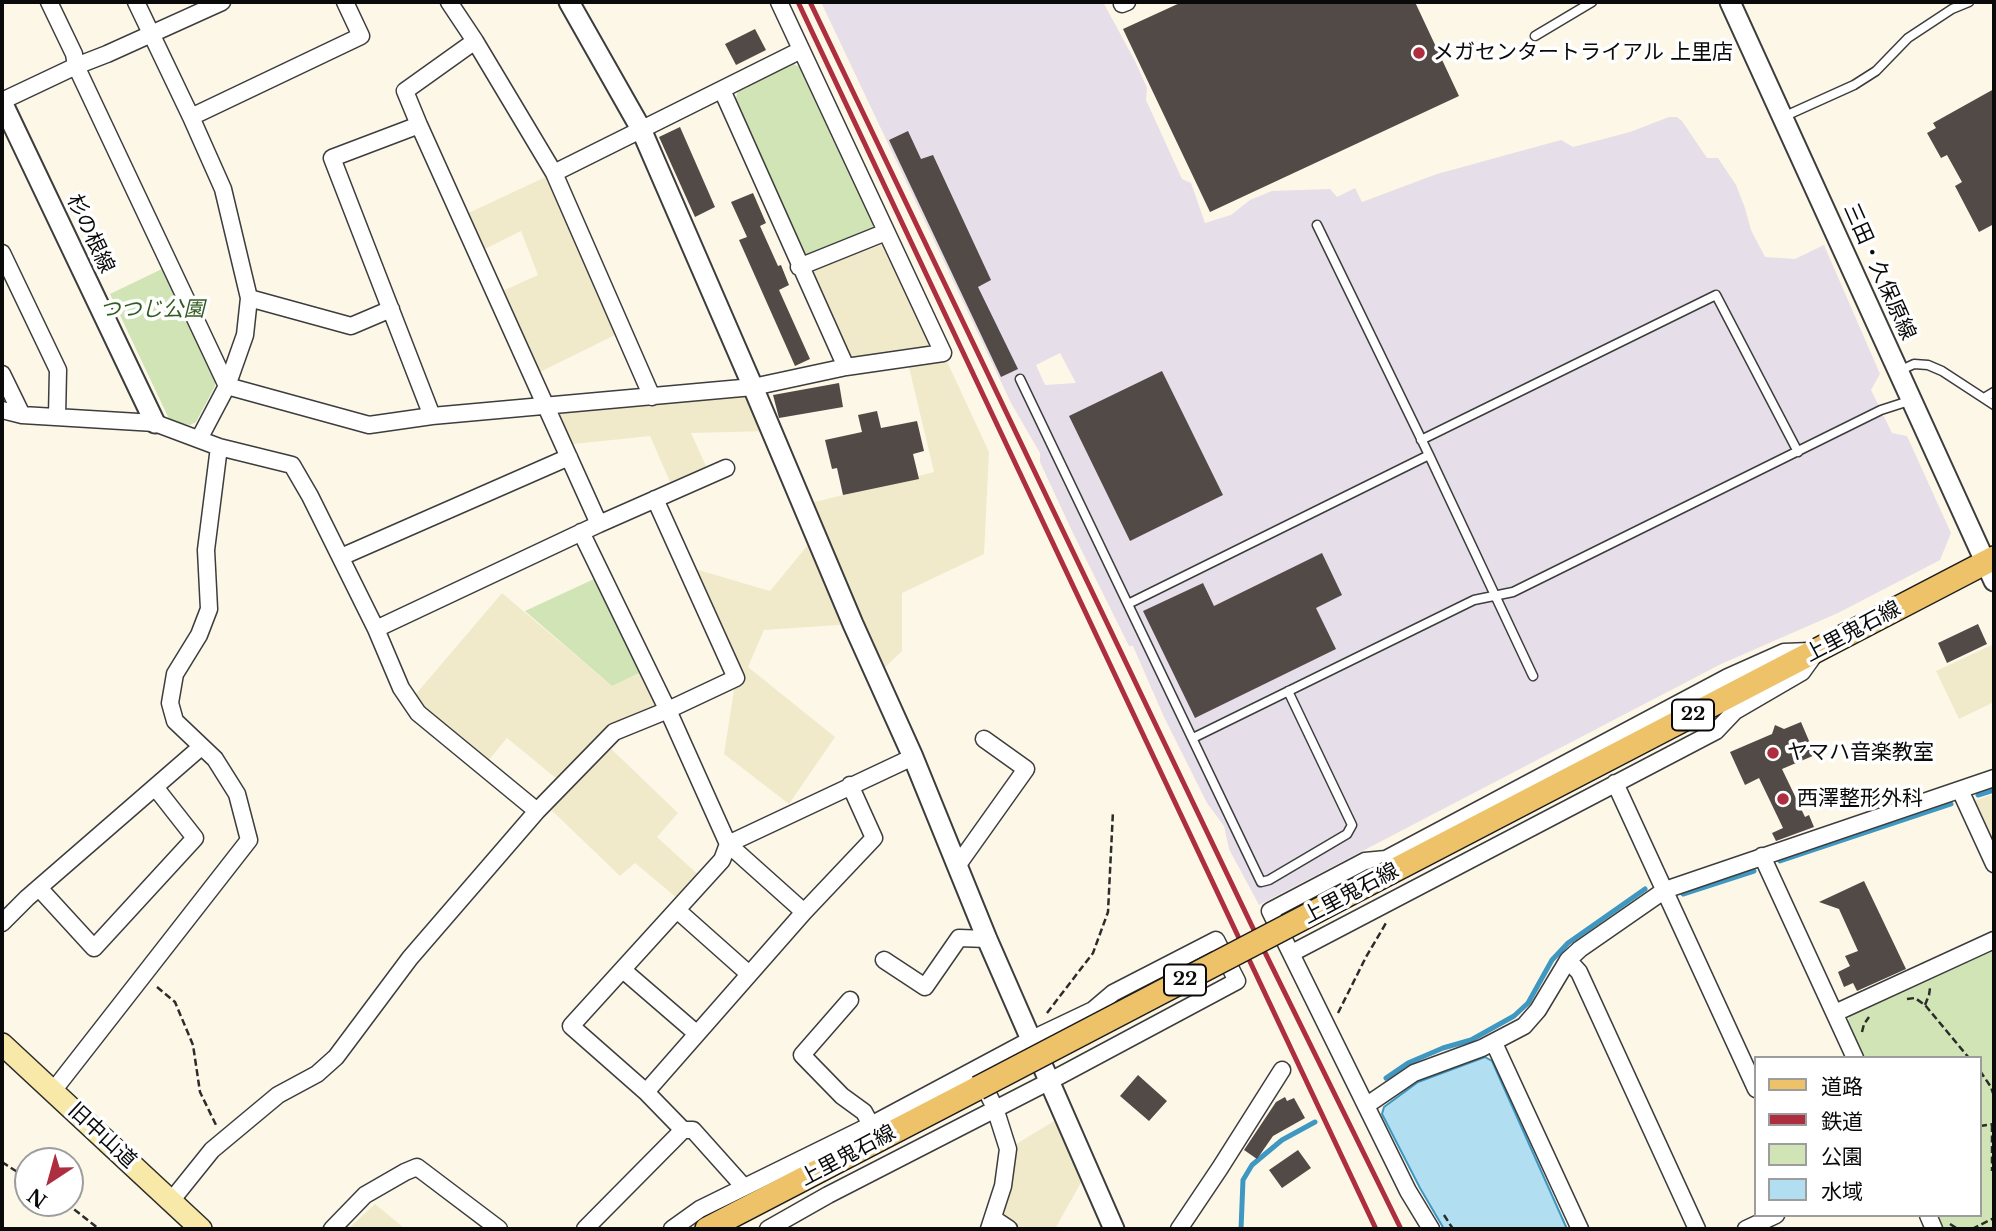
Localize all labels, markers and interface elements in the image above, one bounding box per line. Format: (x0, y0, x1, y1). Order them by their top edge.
place label: メガセンタートライアル 上里店 (1433, 40, 1733, 66)
marker: メガセンタートライアル 上里店 (1411, 45, 1427, 61)
street label: 杉の根線 (61, 191, 119, 277)
street label: 三田・久保原線 (1838, 200, 1920, 344)
park label: つつじ公園 (100, 297, 204, 323)
street label: 上里鬼石線 (1801, 596, 1905, 668)
road number: 22 (1672, 700, 1714, 730)
place label: ヤマハ音楽教室 (1787, 740, 1934, 766)
marker: ヤマハ音楽教室 (1765, 745, 1781, 761)
place label: 西澤整形外科 (1797, 786, 1923, 812)
marker: 西澤整形外科 (1775, 791, 1791, 807)
street label: 上里鬼石線 (1299, 858, 1403, 930)
road number: 22 (1164, 964, 1206, 996)
legend (1755, 1056, 1982, 1217)
text: 道路 (1821, 1074, 1863, 1100)
street label: 旧中山道 (63, 1098, 141, 1174)
text: 鉄道 (1821, 1109, 1863, 1135)
street label: 上里鬼石線 (796, 1120, 900, 1192)
text: 公園 (1821, 1144, 1863, 1170)
north arrow (14, 1147, 84, 1217)
text: 水域 (1821, 1179, 1863, 1205)
text: N (24, 1183, 52, 1212)

